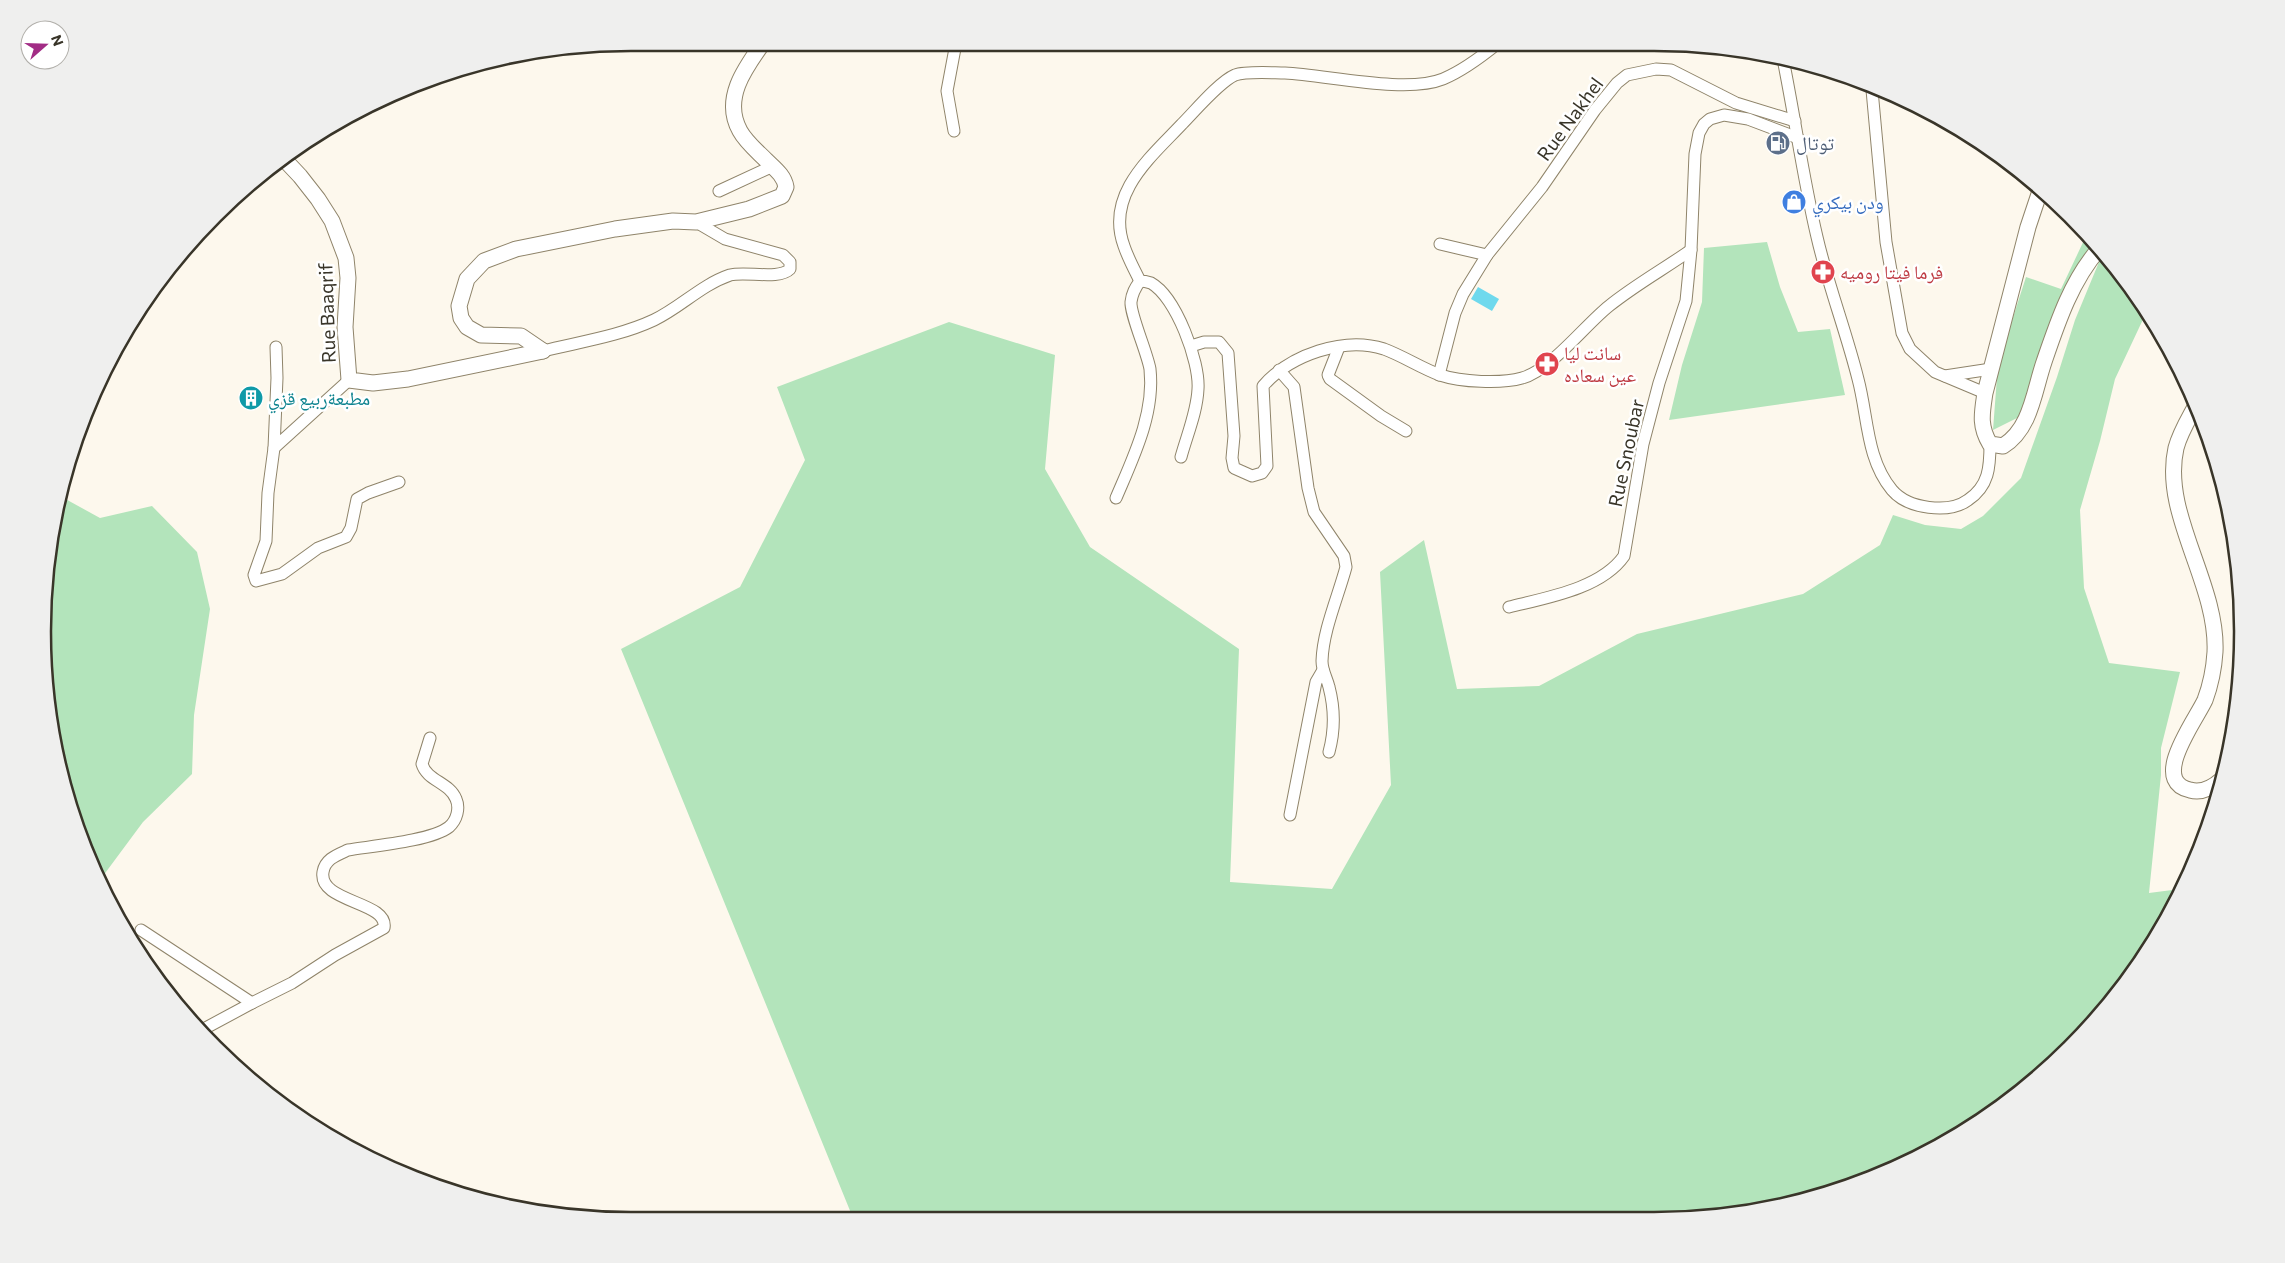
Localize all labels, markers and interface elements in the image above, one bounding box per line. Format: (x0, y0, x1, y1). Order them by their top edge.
north arrow (20, 20, 70, 70)
text: N (48, 33, 67, 48)
street label: Rue Nakhel (1532, 73, 1607, 165)
fuel station icon: توتال (1765, 130, 1791, 156)
place label: توتال (1796, 131, 1834, 155)
shop icon: ودن بيكري (1781, 189, 1807, 215)
place label: ودن بيكري (1812, 190, 1884, 218)
pharmacy icon: فرما فيتا روميه (1810, 259, 1836, 285)
place label: فرما فيتا روميه (1840, 260, 1943, 284)
street label: Rue Baaqrif (313, 262, 340, 363)
place label: سانت ليا عين سعاده (1564, 341, 1636, 387)
pharmacy icon: سانت ليا عين سعاده (1534, 351, 1560, 377)
building icon: مطبعةربيع قزي (238, 385, 264, 411)
place label: مطبعةربيع قزي (268, 386, 370, 414)
street label: Rue Snoubar (1603, 396, 1648, 509)

